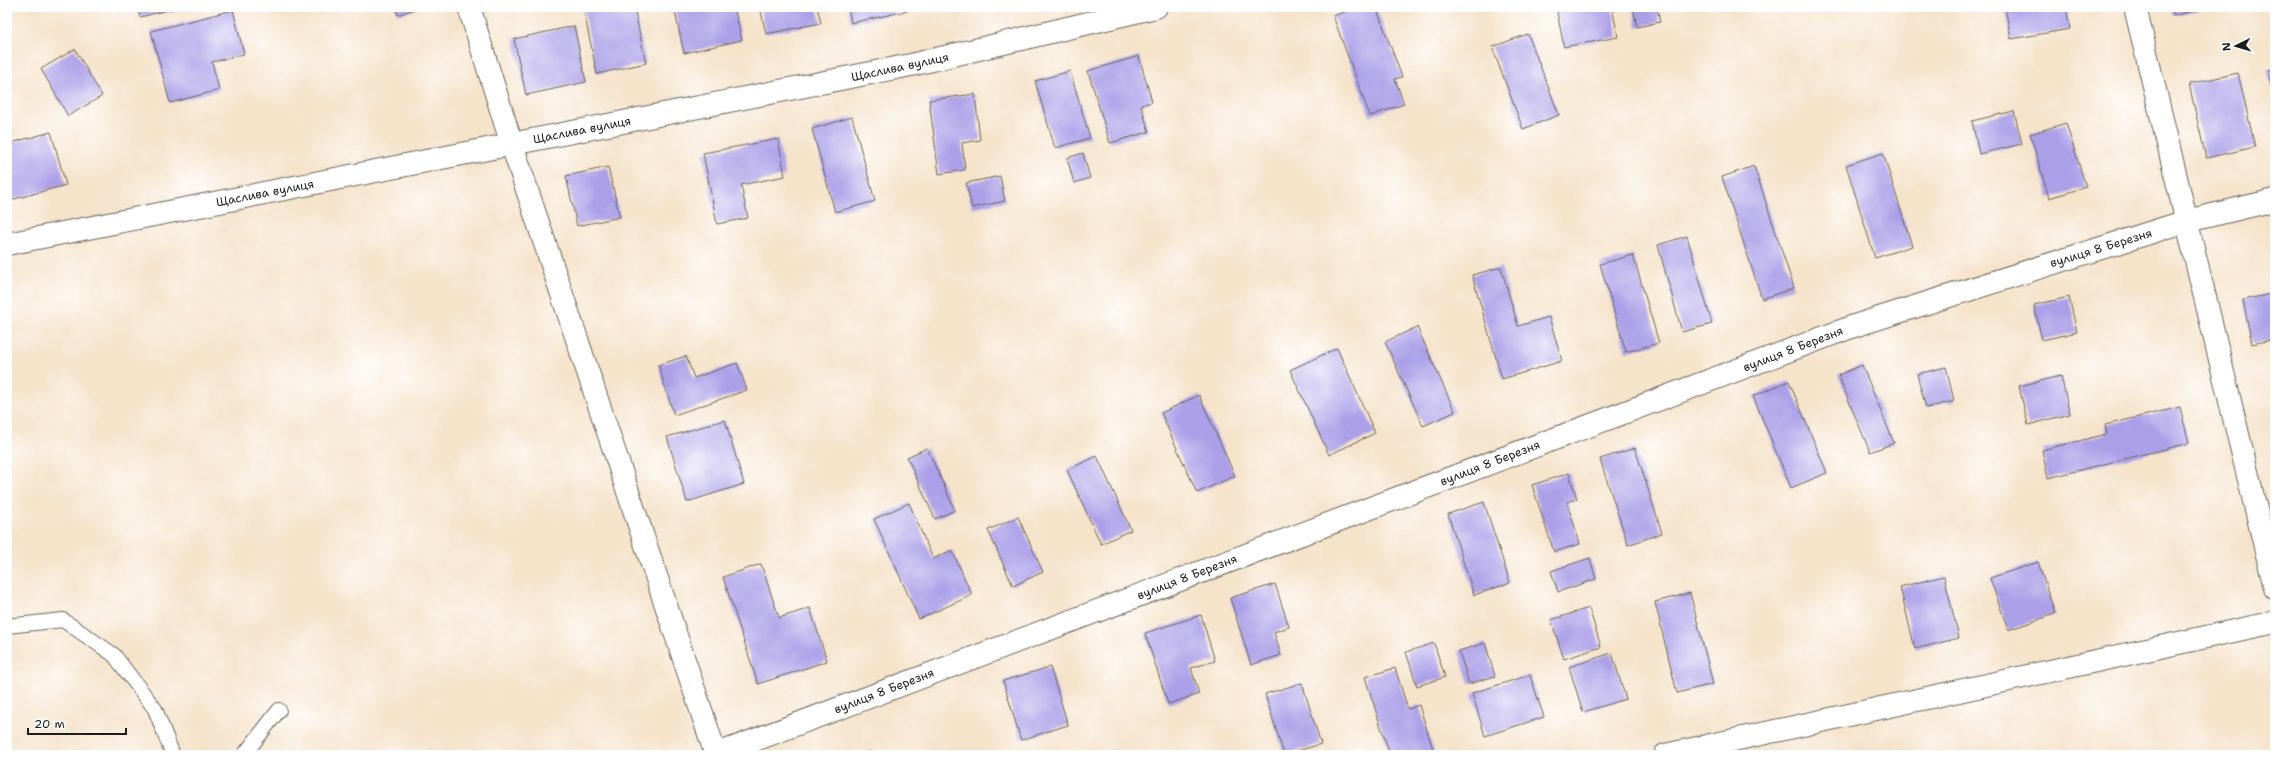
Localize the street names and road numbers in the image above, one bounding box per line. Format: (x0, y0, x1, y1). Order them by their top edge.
street label: Щаслива вулиця (850, 49, 950, 85)
street label: Щаслива вулиця (532, 113, 632, 147)
street label: Щаслива вулиця (215, 176, 315, 210)
street label: вулиця 8 Березня (2048, 225, 2154, 271)
street label: вулиця 8 Березня (1741, 323, 1845, 375)
street label: вулиця 8 Березня (1438, 437, 1542, 489)
street label: вулиця 8 Березня (1135, 551, 1239, 603)
street label: вулиця 8 Березня (832, 665, 936, 717)

